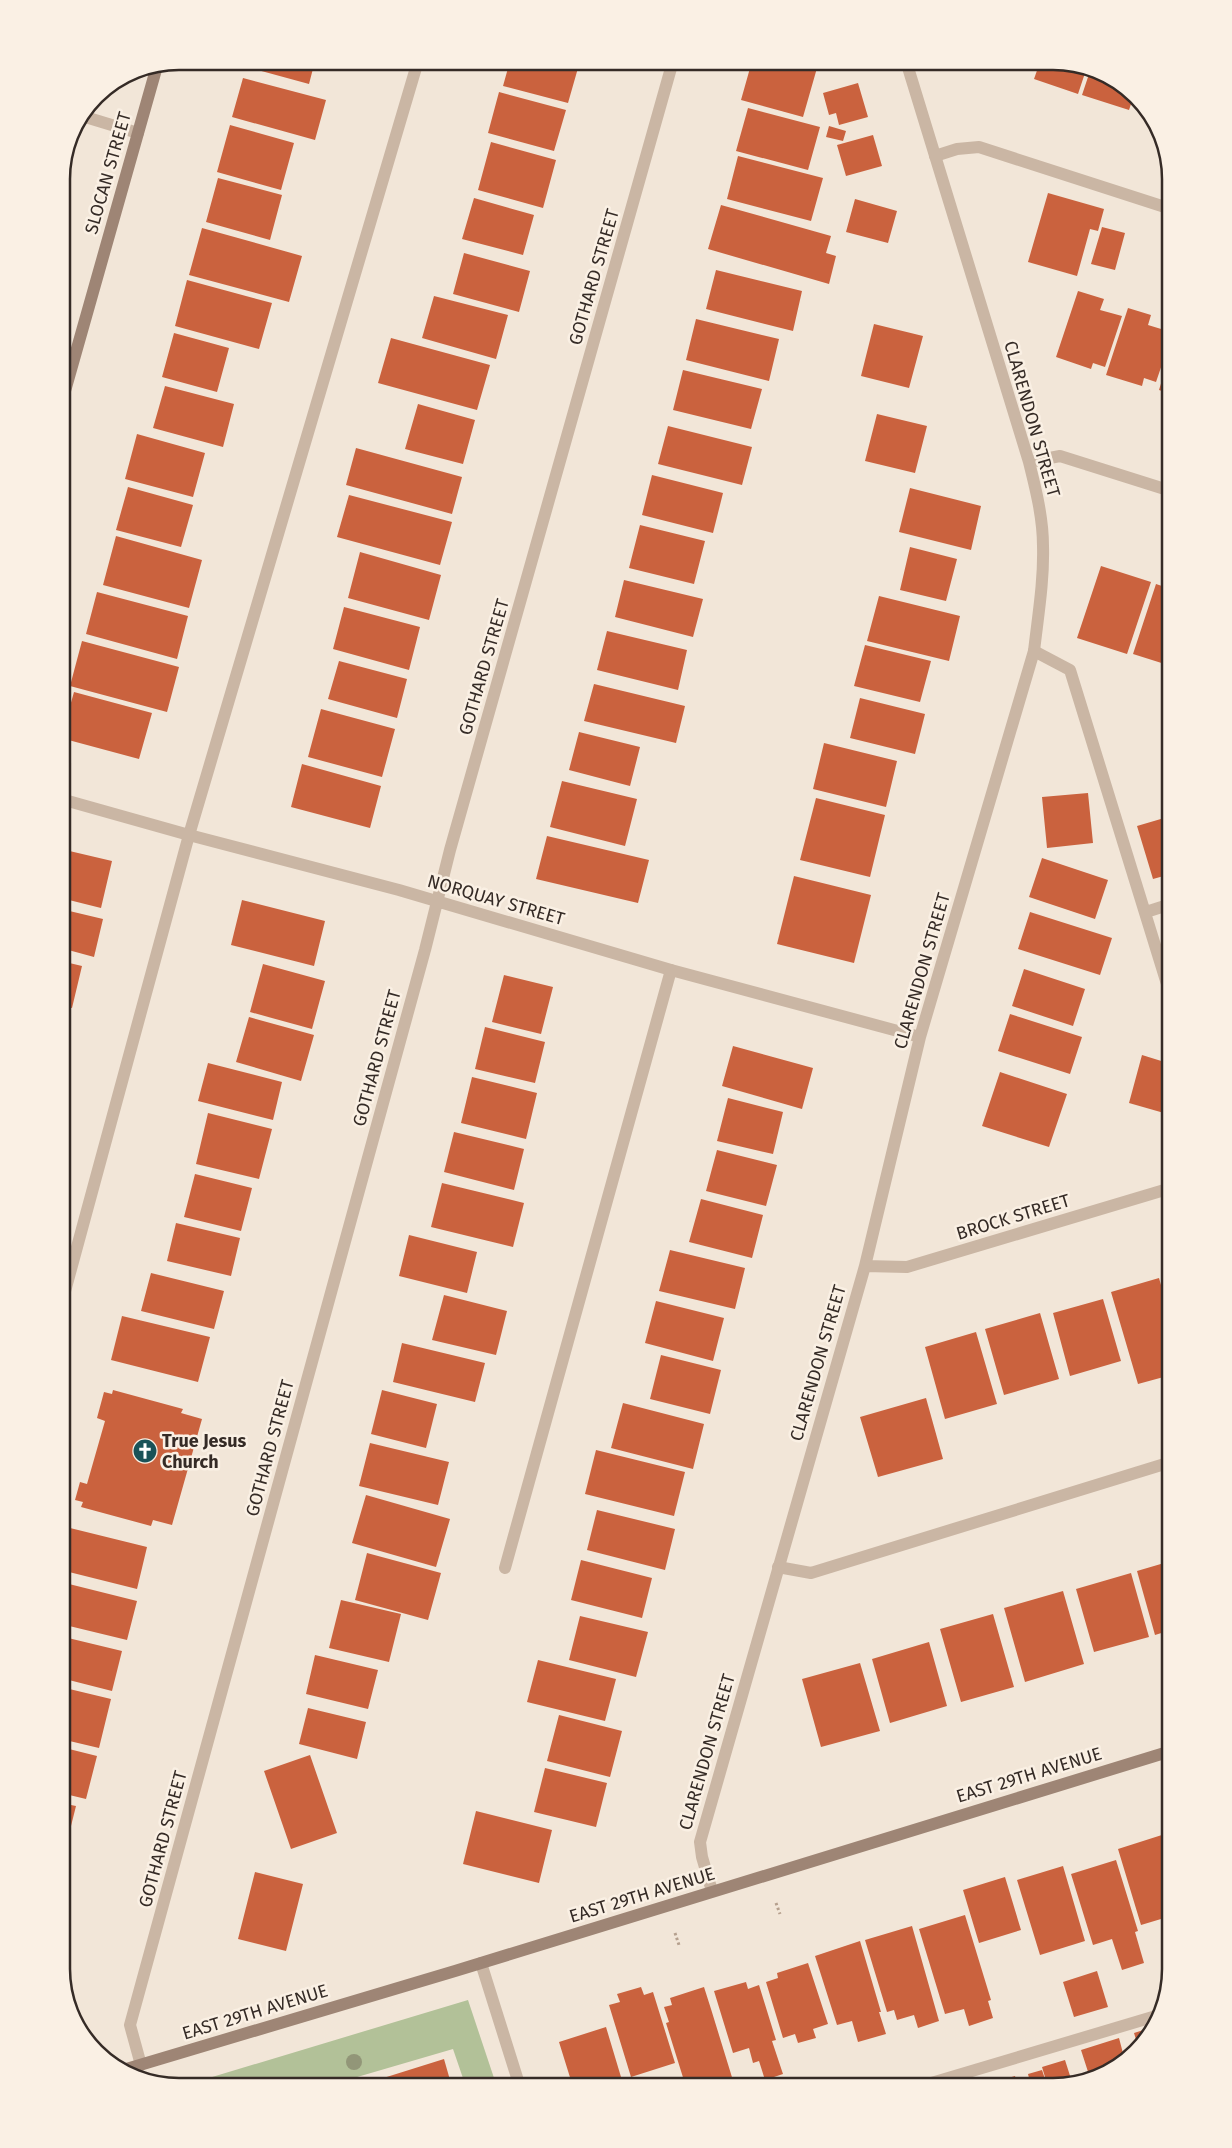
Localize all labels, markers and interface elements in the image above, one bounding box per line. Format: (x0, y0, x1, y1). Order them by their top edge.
street label: SLOCAN STREET (80, 109, 136, 237)
street label: GOTHARD STREET (564, 206, 624, 348)
street label: CLARENDON STREET (999, 338, 1065, 500)
street label: GOTHARD STREET (454, 596, 514, 738)
street label: NORQUAY STREET (425, 870, 568, 930)
street label: CLARENDON STREET (889, 890, 955, 1052)
street label: GOTHARD STREET (348, 987, 406, 1129)
street label: BROCK STREET (953, 1189, 1073, 1245)
street label: CLARENDON STREET (785, 1282, 851, 1444)
street label: GOTHARD STREET (241, 1377, 299, 1519)
place label: True Jesus Church (162, 1430, 247, 1473)
church icon: True Jesus Church (132, 1438, 158, 1464)
street label: CLARENDON STREET (674, 1671, 740, 1833)
street label: EAST 29TH AVENUE (954, 1742, 1104, 1808)
street label: GOTHARD STREET (134, 1768, 192, 1910)
street label: EAST 29TH AVENUE (567, 1862, 717, 1928)
street label: EAST 29TH AVENUE (180, 1979, 330, 2045)

